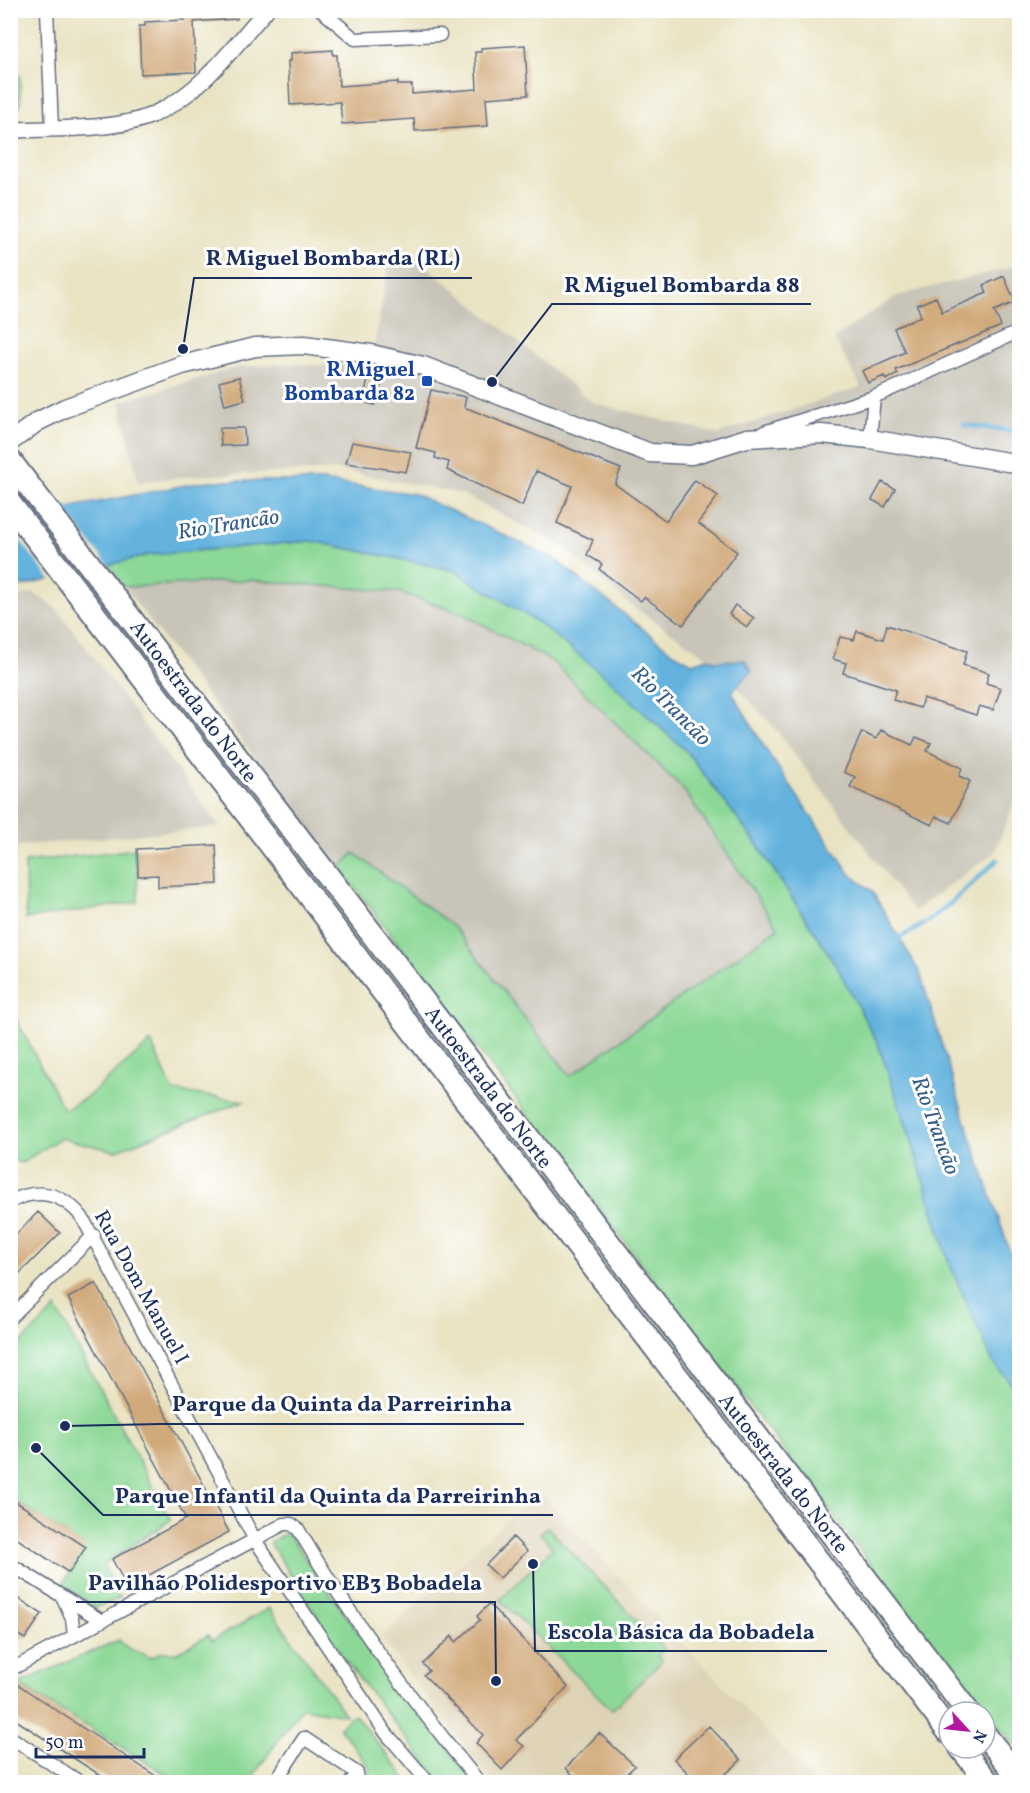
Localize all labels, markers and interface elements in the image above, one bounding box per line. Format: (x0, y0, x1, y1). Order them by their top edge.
callout: R Miguel Bombarda (RL) (194, 238, 472, 278)
text: R Miguel Bombarda (RL) (206, 244, 460, 275)
callout: R Miguel Bombarda 88 (552, 264, 811, 304)
text: R Miguel Bombarda 88 (564, 271, 800, 302)
place label: R Miguel Bombarda 82 (284, 356, 415, 409)
marker: R Miguel Bombarda 82 (420, 374, 434, 388)
water label: Rio Trancão (175, 502, 281, 549)
street label: Autoestrada do Norte (122, 615, 264, 789)
water label: Rio Trancão (623, 660, 717, 754)
street label: Autoestrada do Norte (417, 1001, 559, 1175)
water label: Rio Trancão (903, 1072, 967, 1179)
street label: Rua Dom Manuel I (86, 1205, 195, 1370)
callout: Parque da Quinta da Parreirinha (160, 1384, 524, 1424)
street label: Autoestrada do Norte (711, 1388, 855, 1560)
text: Parque da Quinta da Parreirinha (172, 1390, 512, 1421)
callout: Parque Infantil da Quinta da Parreirinha (103, 1475, 553, 1515)
text: Parque Infantil da Quinta da Parreirinha (115, 1482, 541, 1513)
callout: Pavilhão Polidesportivo EB3 Bobadela (76, 1562, 495, 1602)
text: Pavilhão Polidesportivo EB3 Bobadela (88, 1569, 482, 1600)
callout: Escola Básica da Bobadela (535, 1611, 827, 1651)
text: Escola Básica da Bobadela (547, 1618, 815, 1649)
north arrow (937, 1700, 997, 1760)
scale bar (36, 1721, 144, 1759)
text: N (966, 1726, 991, 1746)
text: 50 m (45, 1731, 84, 1756)

